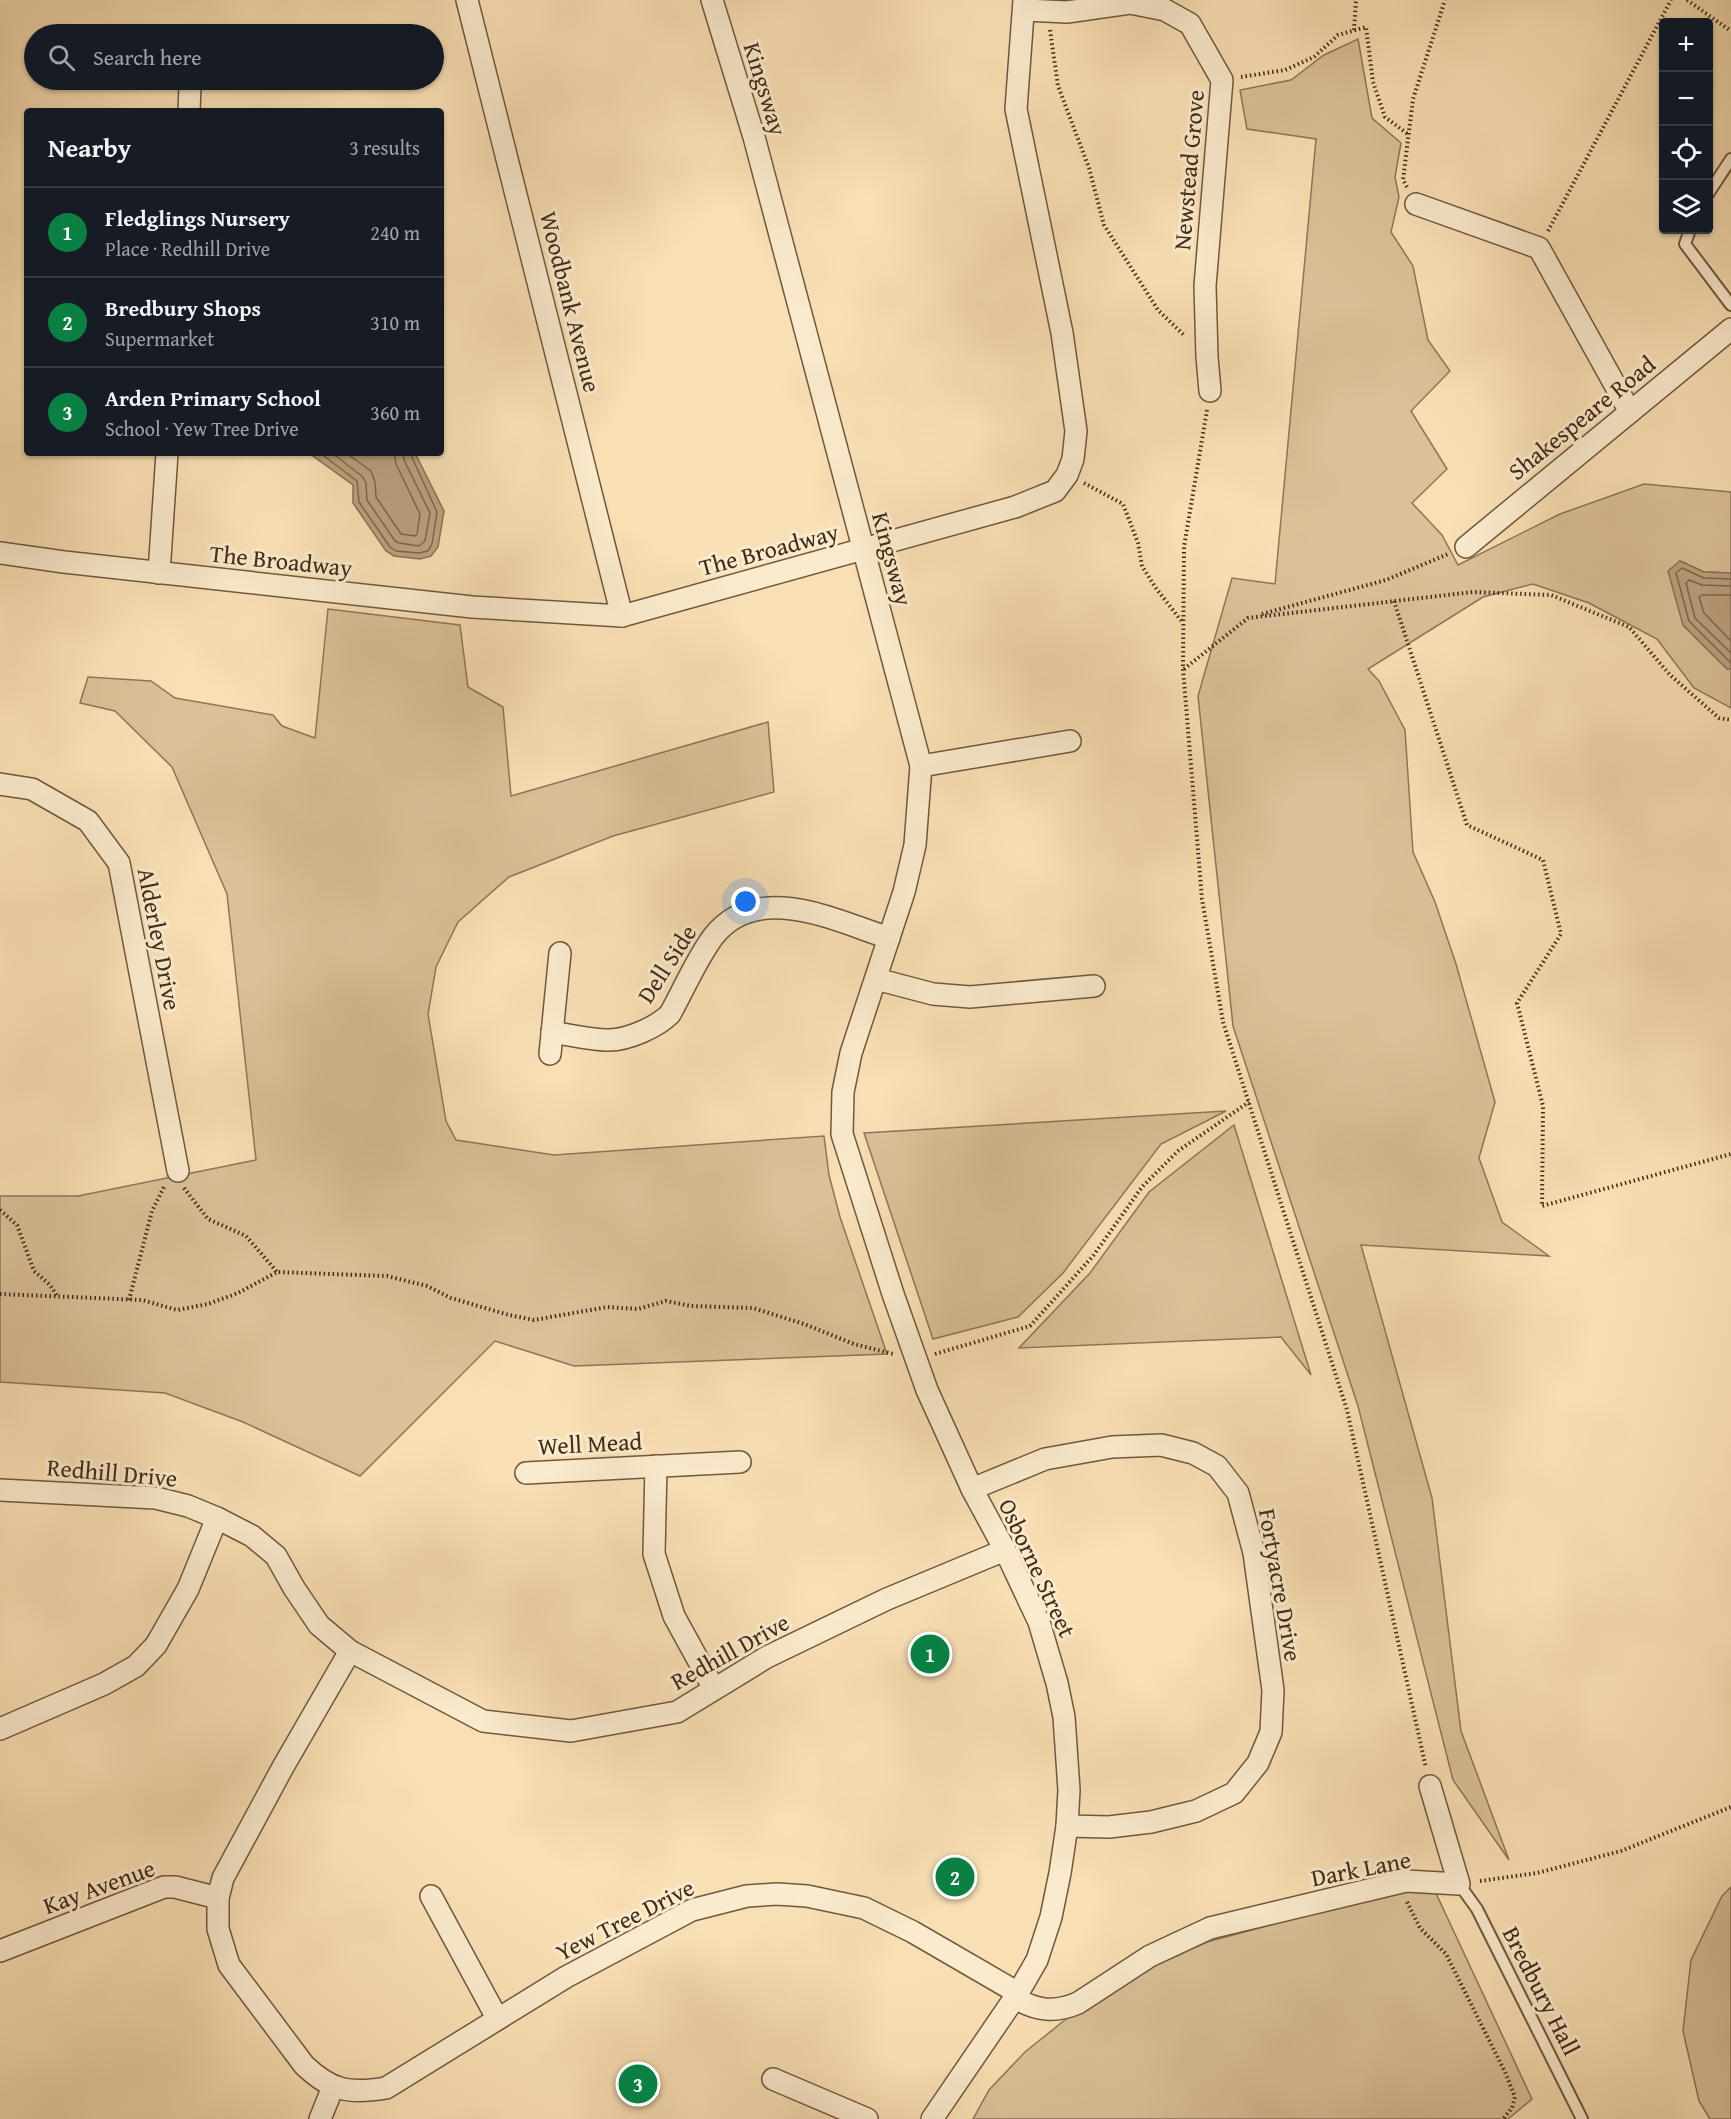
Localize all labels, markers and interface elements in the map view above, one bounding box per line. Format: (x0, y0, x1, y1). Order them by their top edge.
map controls (1659, 18, 1713, 234)
button: + (1659, 18, 1713, 72)
search box (24, 24, 444, 90)
street label: Kingsway (735, 38, 796, 140)
icon: search (45, 41, 78, 74)
text: Search here (93, 41, 202, 73)
button: − (1659, 72, 1713, 126)
street label: Newstead Grove (1164, 88, 1213, 252)
button: locate (1659, 126, 1713, 180)
text: Nearby (48, 128, 131, 167)
text: 3 results (349, 133, 420, 162)
button: layers (1659, 180, 1713, 234)
text: Fledglings Nursery (105, 202, 290, 234)
street label: Woodbank Avenue (531, 208, 610, 396)
text: 1 (62, 218, 73, 247)
text: 240 m (370, 218, 420, 247)
text: Place · Redhill Drive (105, 234, 270, 263)
text: Bredbury Shops (105, 292, 261, 324)
text: 2 (62, 308, 73, 337)
text: 310 m (370, 308, 420, 337)
text: Supermarket (105, 324, 214, 353)
street label: Shakespeare Road (1500, 347, 1663, 488)
text: Arden Primary School (105, 382, 321, 414)
text: 3 (62, 398, 73, 427)
text: 360 m (370, 398, 420, 427)
text: School · Yew Tree Drive (105, 414, 299, 443)
street label: Kingsway (863, 508, 922, 610)
street label: The Broadway (695, 514, 842, 585)
street label: The Broadway (208, 536, 354, 585)
street label: Alderley Drive (129, 865, 190, 1013)
your location (731, 887, 760, 916)
street label: Dell Side (628, 918, 705, 1010)
street label: Well Mead (537, 1423, 643, 1464)
street label: Redhill Drive (45, 1449, 179, 1496)
street label: Osborne Street (990, 1493, 1085, 1643)
street label: Fortyacre Drive (1250, 1506, 1311, 1664)
street label: Redhill Drive (664, 1605, 795, 1699)
pin: 1 (910, 1632, 950, 1676)
street label: Dark Lane (1308, 1842, 1414, 1895)
street label: Kay Avenue (38, 1850, 160, 1923)
pin: 2 (936, 1854, 974, 1900)
street label: Yew Tree Drive (549, 1870, 700, 1969)
street label: Bredbury Hall (1494, 1920, 1589, 2062)
pin: 3 (618, 2062, 658, 2106)

